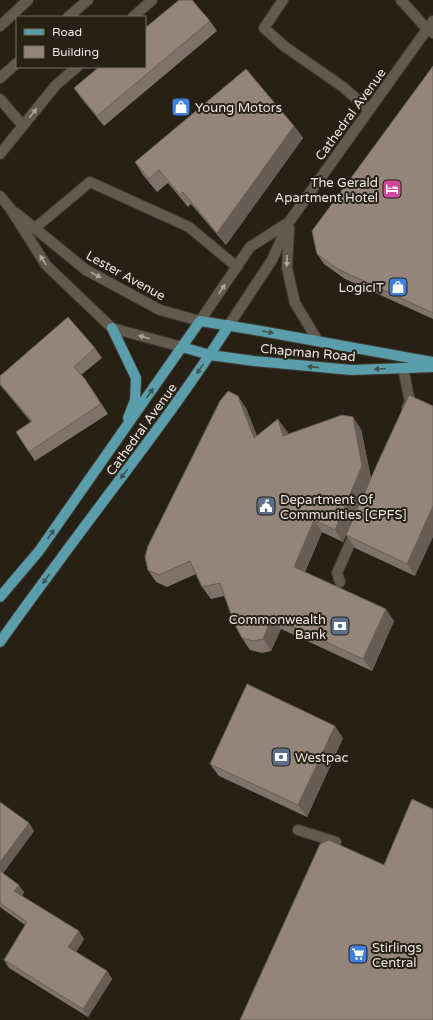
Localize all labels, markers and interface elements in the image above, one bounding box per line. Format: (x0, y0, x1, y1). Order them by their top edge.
legend (16, 16, 146, 68)
text: Road (52, 25, 82, 39)
text: Building (52, 45, 99, 59)
street label: Cathedral Avenue (312, 65, 390, 164)
shop icon: Young Motors (170, 96, 192, 118)
place label: Young Motors (195, 100, 282, 116)
one-way arrow (29, 108, 38, 118)
place label: The Gerald Apartment Hotel (275, 175, 378, 206)
hotel icon: The Gerald Apartment Hotel (381, 178, 403, 200)
street label: Lester Avenue (83, 248, 168, 304)
one-way arrow (39, 255, 47, 265)
one-way arrow (284, 255, 291, 267)
one-way arrow (90, 272, 101, 278)
shop icon: LogicIT (387, 276, 409, 298)
place label: LogicIT (339, 280, 384, 296)
one-way arrow (218, 283, 225, 295)
one-way arrow (262, 329, 274, 335)
one-way arrow (138, 334, 150, 340)
street label: Chapman Road (260, 341, 356, 365)
one-way arrow (307, 363, 319, 370)
one-way arrow (196, 364, 204, 375)
one-way arrow (373, 366, 386, 372)
street label: Cathedral Avenue (103, 380, 181, 479)
one-way arrow (146, 388, 154, 399)
one-way arrow (119, 469, 128, 480)
place label: Department Of Communities [CPFS] (280, 492, 407, 523)
public building icon: Department Of Communities [CPFS] (255, 495, 277, 517)
one-way arrow (47, 529, 55, 539)
one-way arrow (42, 573, 50, 584)
place label: Commonwealth Bank (229, 612, 326, 643)
bank icon: Commonwealth Bank (329, 615, 351, 637)
bank icon: Westpac (270, 746, 292, 768)
place label: Westpac (295, 750, 349, 766)
place label: Stirlings Central (372, 940, 422, 971)
supermarket icon: Stirlings Central (347, 943, 369, 965)

